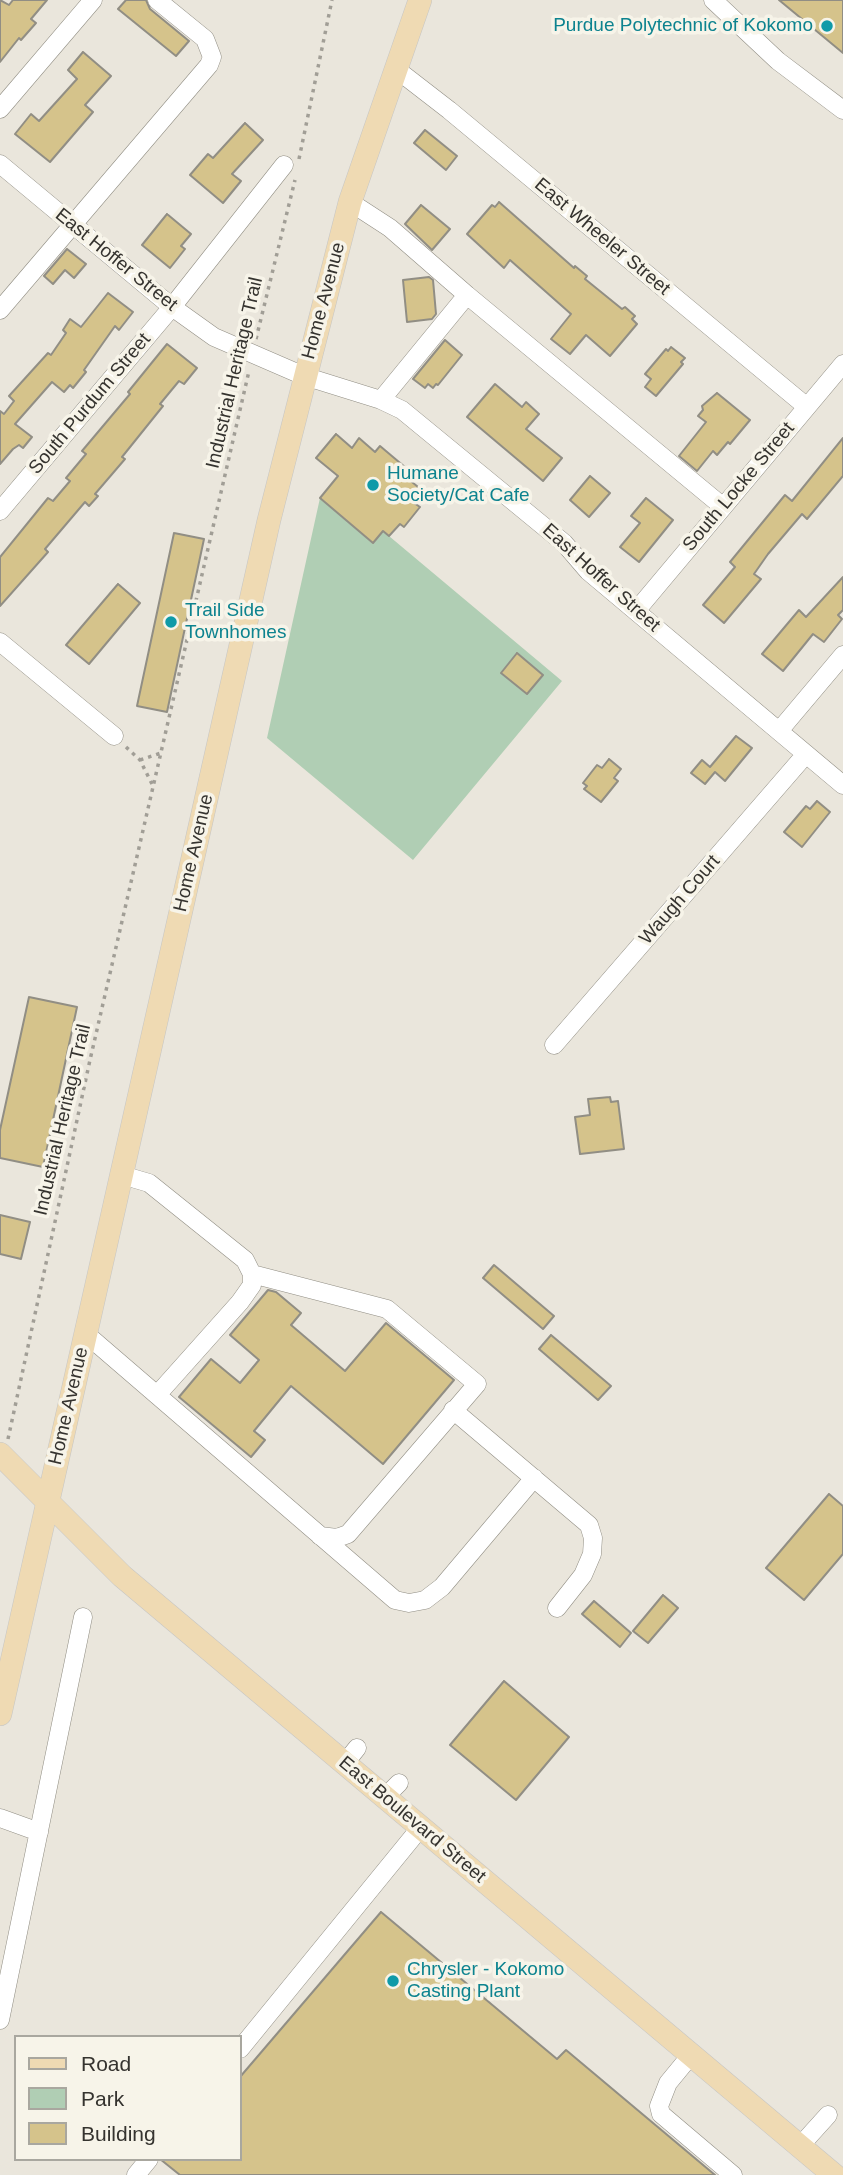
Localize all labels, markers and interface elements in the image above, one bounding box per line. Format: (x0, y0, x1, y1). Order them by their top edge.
place label: Purdue Polytechnic of Kokomo (553, 15, 813, 37)
marker: Purdue Polytechnic of Kokomo (819, 18, 835, 34)
street label: East Wheeler Street (530, 174, 674, 300)
street label: East Hoffer Street (50, 204, 182, 316)
street label: Home Avenue (297, 240, 351, 362)
street label: Industrial Heritage Trail (202, 275, 268, 471)
street label: South Purdum Street (24, 329, 156, 479)
street label: South Locke Street (678, 418, 800, 556)
place label: Humane Society/Cat Cafe (387, 463, 530, 507)
marker: Humane Society/Cat Cafe (365, 477, 381, 493)
street label: East Hoffer Street (537, 519, 665, 637)
place label: Trail Side Townhomes (185, 600, 286, 644)
marker: Trail Side Townhomes (163, 614, 179, 630)
street label: Home Avenue (169, 792, 219, 914)
street label: Waugh Court (635, 851, 725, 949)
street label: Industrial Heritage Trail (30, 1022, 96, 1218)
street label: Home Avenue (44, 1345, 94, 1467)
street label: East Boulevard Street (334, 1752, 490, 1888)
place label: Chrysler - Kokomo Casting Plant (407, 1959, 564, 2003)
marker: Chrysler - Kokomo Casting Plant (385, 1973, 401, 1989)
legend (14, 2035, 242, 2161)
text: Road (81, 2052, 131, 2075)
text: Park (81, 2087, 124, 2110)
text: Building (81, 2122, 156, 2145)

